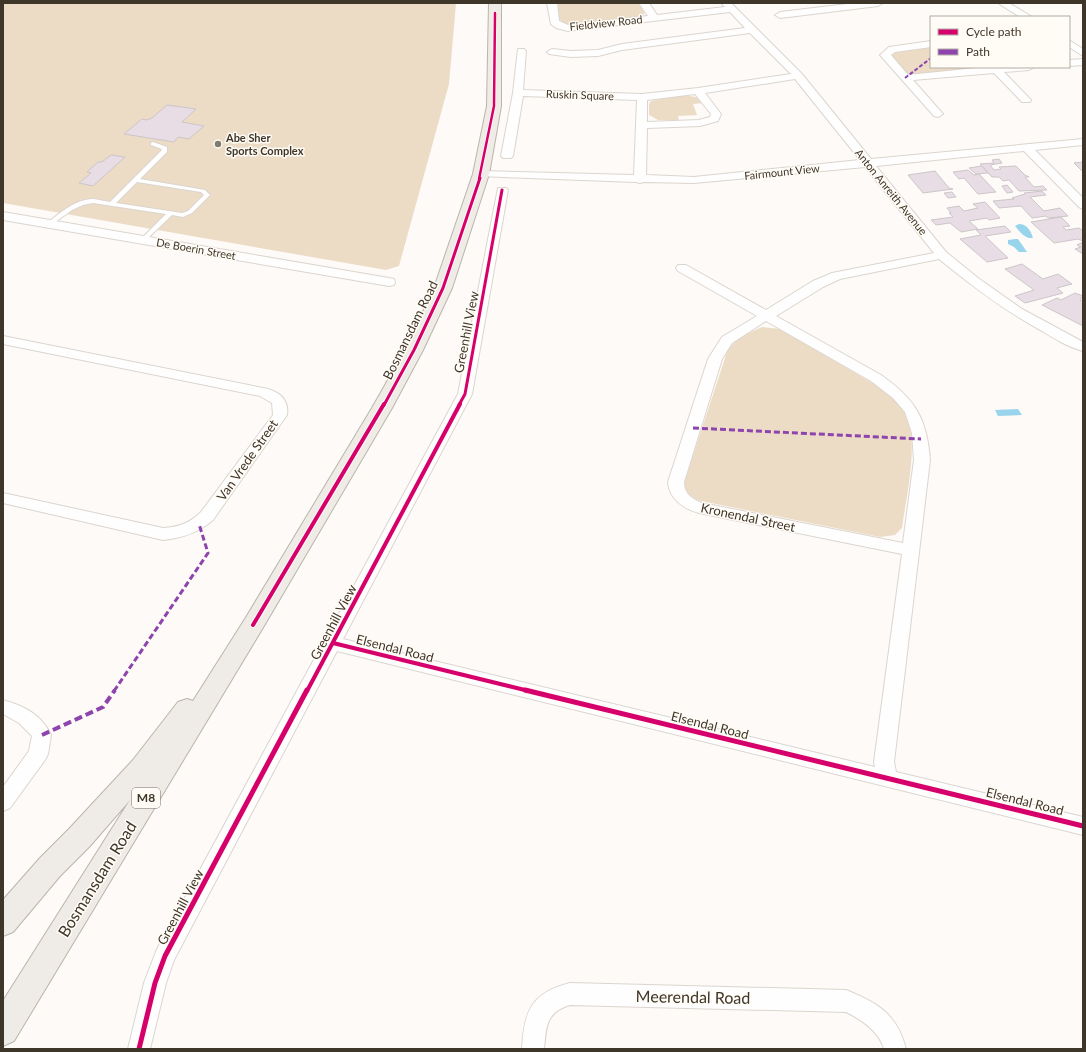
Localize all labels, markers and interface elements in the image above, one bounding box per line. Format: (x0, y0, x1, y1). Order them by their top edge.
street label: Fieldview Road (569, 12, 643, 33)
legend (930, 16, 1070, 68)
text: Cycle path (966, 24, 1021, 39)
text: Path (966, 44, 990, 59)
street label: Ruskin Square (546, 87, 614, 102)
place label: Abe Sher Sports Complex (225, 131, 304, 157)
marker: Abe Sher Sports Complex (213, 139, 223, 149)
street label: Anton Anreith Avenue (853, 146, 930, 237)
street label: Fairmount View (744, 161, 821, 182)
street label: De Boerin Street (155, 235, 237, 262)
street label: Bosmansdam Road (379, 278, 441, 382)
street label: Greenhill View (450, 290, 482, 374)
street label: Van Vrede Street (213, 416, 281, 504)
street label: Kronendal Street (699, 499, 797, 535)
street label: Greenhill View (306, 582, 360, 662)
street label: Elsendal Road (355, 631, 435, 665)
street label: Elsendal Road (670, 708, 750, 742)
street label: Elsendal Road (985, 784, 1065, 818)
road number: M8 (132, 788, 160, 808)
street label: Bosmansdam Road (53, 817, 140, 940)
street label: Greenhill View (153, 867, 207, 947)
street label: Meerendal Road (636, 986, 750, 1007)

